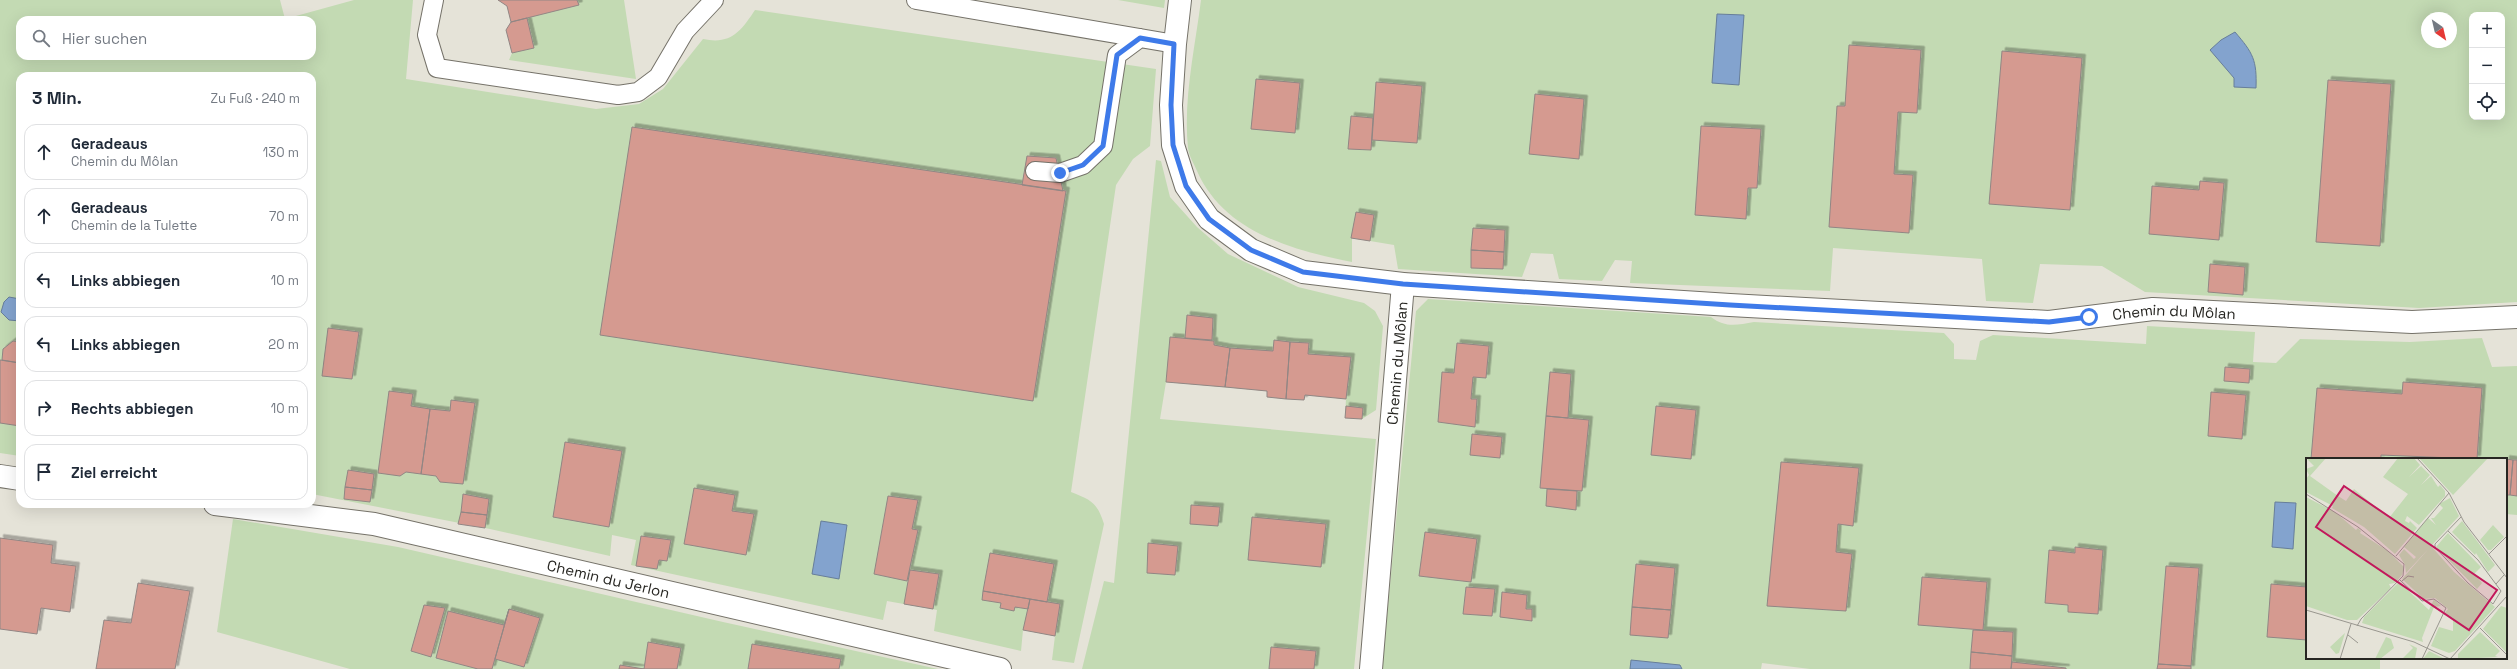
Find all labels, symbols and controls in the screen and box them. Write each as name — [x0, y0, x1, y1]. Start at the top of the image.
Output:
north arrow — [2421, 12, 2457, 48]
map controls — [2469, 12, 2505, 120]
button: + — [2469, 12, 2505, 48]
search box — [16, 16, 316, 60]
icon: search — [30, 27, 52, 49]
text: Hier suchen — [62, 29, 147, 48]
button: − — [2469, 48, 2505, 84]
button: locate — [2469, 84, 2505, 120]
text: 3 Min. — [32, 87, 82, 109]
text: Zu Fuß · 240 m — [211, 90, 300, 107]
text: Geradeaus — [71, 134, 148, 153]
icon: ahead — [33, 141, 55, 163]
text: 130 m — [263, 144, 299, 161]
text: Chemin du Môlan — [71, 153, 178, 170]
route end — [1051, 164, 1069, 182]
text: Geradeaus — [71, 198, 148, 217]
icon: ahead — [33, 205, 55, 227]
text: 70 m — [269, 208, 299, 225]
text: Chemin de la Tulette — [71, 217, 197, 234]
icon: left — [33, 269, 55, 291]
text: Links abbiegen — [71, 271, 180, 290]
text: 10 m — [271, 272, 299, 289]
street label: Chemin du Môlan — [2111, 299, 2236, 324]
street label: Chemin du Môlan — [1382, 301, 1411, 426]
route start — [2080, 308, 2098, 326]
icon: left — [33, 333, 55, 355]
text: Links abbiegen — [71, 335, 180, 354]
text: 20 m — [268, 336, 299, 353]
icon: right — [33, 397, 55, 419]
text: Rechts abbiegen — [71, 399, 193, 418]
text: 10 m — [271, 400, 299, 417]
inset map — [2306, 458, 2507, 659]
icon: arrive — [33, 461, 55, 483]
text: Ziel erreicht — [71, 463, 158, 482]
street label: Chemin du Jerlon — [545, 555, 672, 602]

